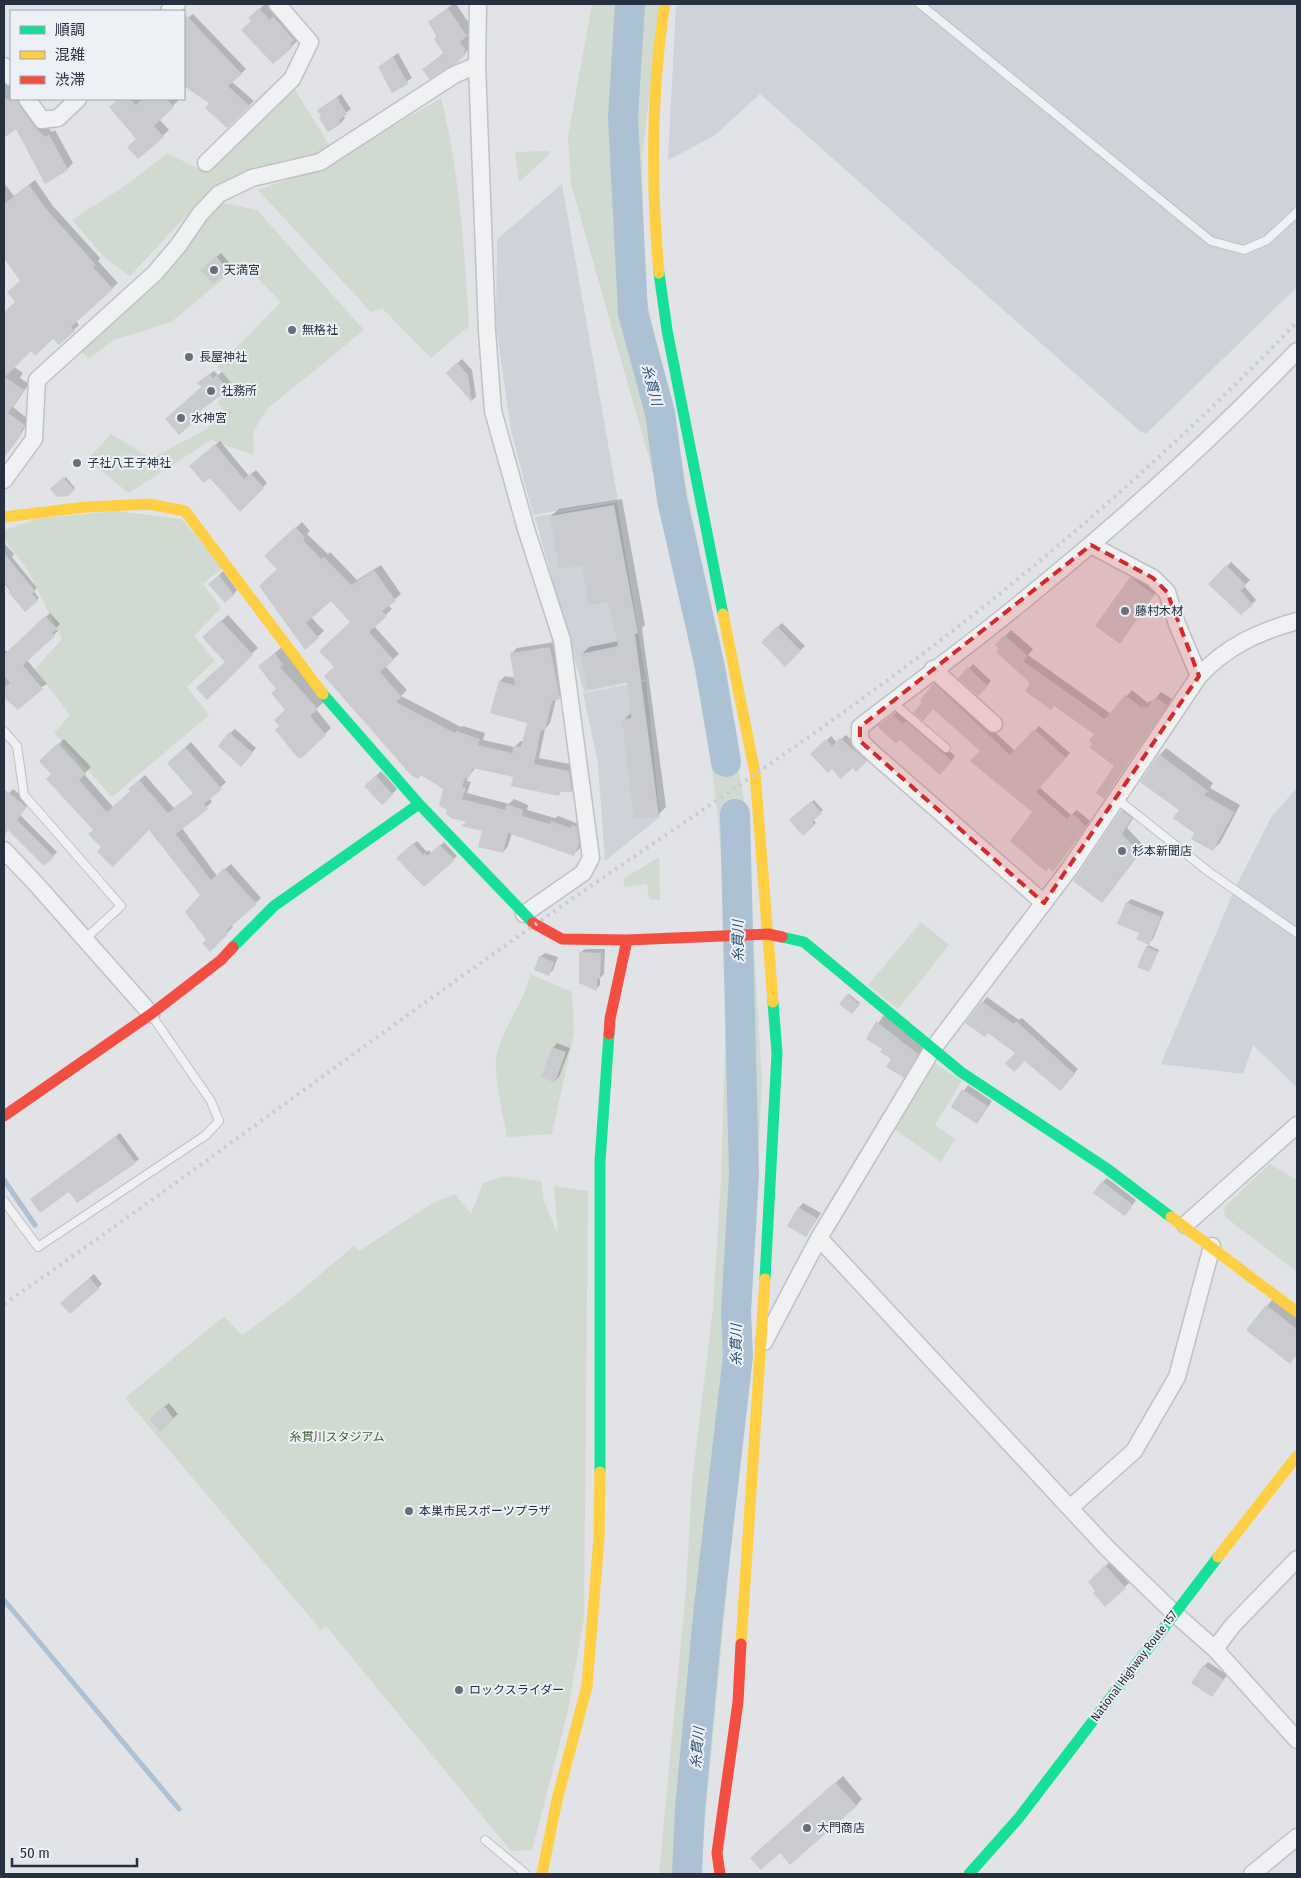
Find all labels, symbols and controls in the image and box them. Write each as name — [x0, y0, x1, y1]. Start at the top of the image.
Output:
legend — [10, 10, 185, 100]
text: 順調 — [55, 21, 85, 39]
text: 混雑 — [55, 46, 85, 64]
text: 渋滞 — [55, 71, 85, 89]
place label: 天満宮 — [224, 263, 260, 277]
marker: 天満宮 — [208, 264, 220, 276]
place label: 無格社 — [302, 323, 338, 337]
marker: 無格社 — [286, 324, 298, 336]
place label: 長屋神社 — [199, 350, 247, 364]
marker: 長屋神社 — [183, 351, 195, 363]
water label: 糸貫川 — [638, 363, 666, 410]
place label: 社務所 — [221, 384, 257, 398]
marker: 社務所 — [205, 385, 217, 397]
place label: 水神宮 — [191, 411, 227, 425]
marker: 水神宮 — [175, 412, 187, 424]
place label: 子社八王子神社 — [87, 456, 171, 470]
marker: 子社八王子神社 — [71, 457, 83, 469]
place label: 藤村木材 — [1135, 604, 1183, 618]
marker: 藤村木材 — [1119, 605, 1131, 617]
place label: 杉本新聞店 — [1132, 844, 1192, 858]
marker: 杉本新聞店 — [1116, 845, 1128, 857]
water label: 糸貫川 — [730, 918, 747, 962]
water label: 糸貫川 — [728, 1322, 745, 1366]
park label: 糸貫川スタジアム — [289, 1430, 385, 1444]
place label: 本巣市民スポーツプラザ — [419, 1504, 551, 1518]
marker: 本巣市民スポーツプラザ — [403, 1505, 415, 1517]
street label: National Highway Route 157 — [1088, 1608, 1180, 1724]
place label: ロックスライダー — [469, 1683, 564, 1697]
marker: ロックスライダー — [453, 1684, 465, 1696]
water label: 糸貫川 — [687, 1724, 708, 1770]
place label: 大門商店 — [817, 1821, 865, 1835]
marker: 大門商店 — [801, 1822, 813, 1834]
scale bar — [12, 1836, 138, 1868]
text: 50 m — [20, 1844, 50, 1862]

